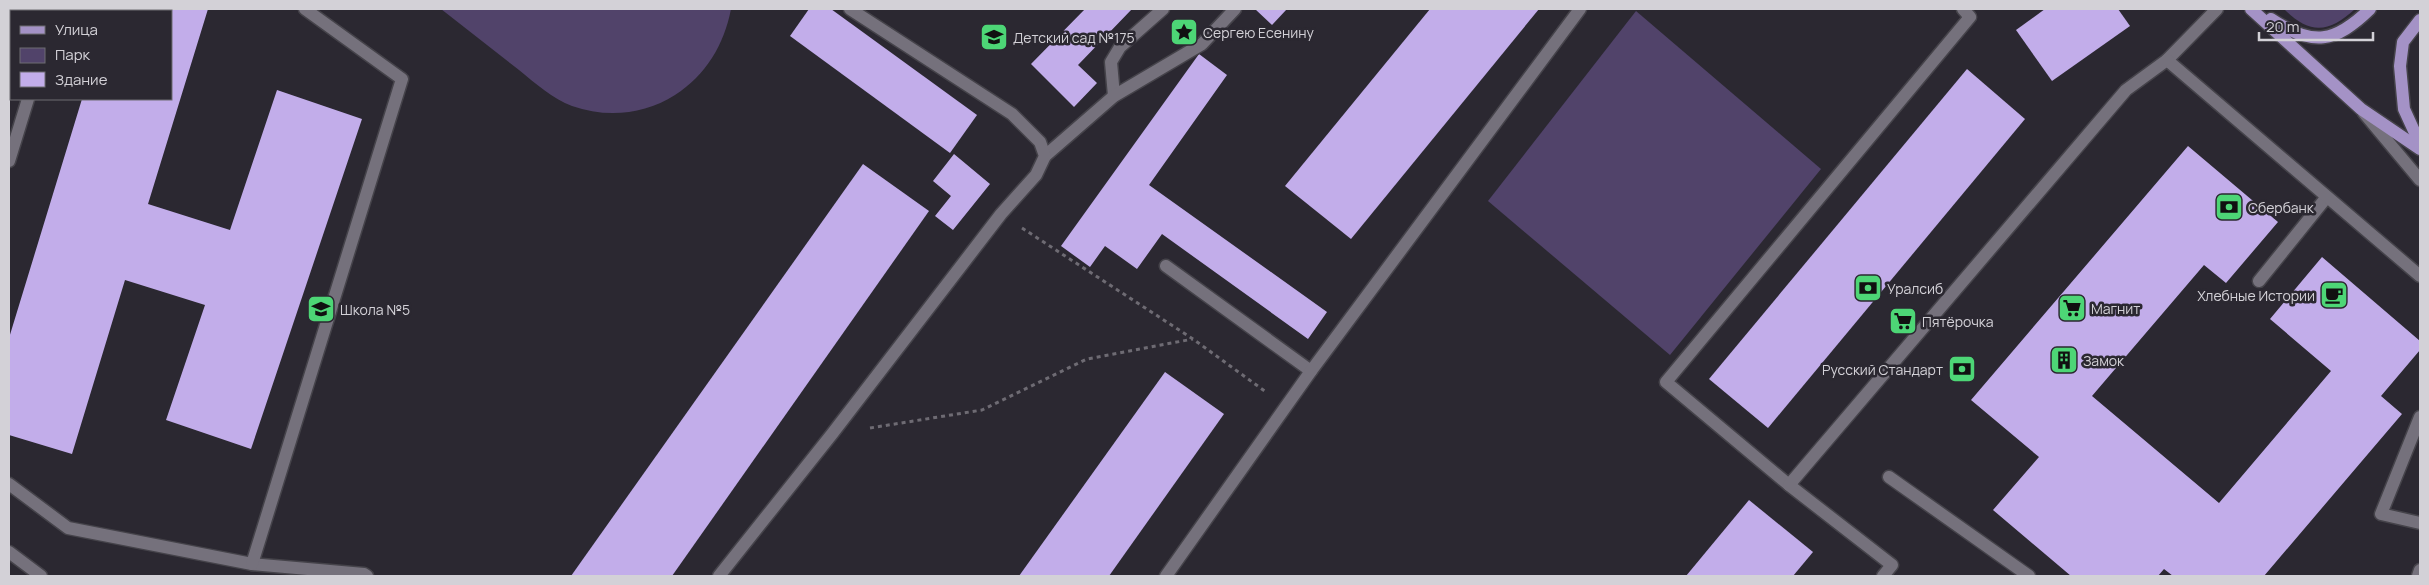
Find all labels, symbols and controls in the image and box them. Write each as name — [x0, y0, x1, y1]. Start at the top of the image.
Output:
legend — [10, 10, 172, 100]
scale bar — [2259, 10, 2373, 42]
text: 20 m — [2266, 16, 2299, 37]
place icon: Сергею Есенину — [1169, 17, 1199, 47]
text: Улица — [55, 19, 98, 40]
school or university icon: Детский сад №175 — [979, 22, 1009, 52]
place label: Сергею Есенину — [1203, 23, 1314, 42]
place label: Детский сад №175 — [1013, 28, 1135, 47]
text: Парк — [55, 44, 91, 65]
text: Здание — [55, 69, 108, 90]
bank icon: Сбербанк — [2214, 192, 2244, 222]
place label: Сбербанк — [2248, 198, 2315, 217]
bank icon: Уралсиб — [1853, 273, 1883, 303]
place label: Уралсиб — [1887, 279, 1943, 298]
cafe icon: Хлебные Истории — [2319, 280, 2349, 310]
place label: Хлебные Истории — [2197, 286, 2315, 305]
supermarket icon: Магнит — [2057, 293, 2087, 323]
school or university icon: Школа №5 — [306, 294, 336, 324]
place label: Магнит — [2091, 299, 2140, 318]
place label: Школа №5 — [340, 300, 410, 319]
supermarket icon: Пятёрочка — [1888, 306, 1918, 336]
place label: Пятёрочка — [1922, 312, 1994, 331]
building icon: Замок — [2049, 345, 2079, 375]
place label: Замок — [2083, 351, 2125, 370]
bank icon: Русский Стандарт — [1947, 354, 1977, 384]
place label: Русский Стандарт — [1822, 360, 1943, 379]

